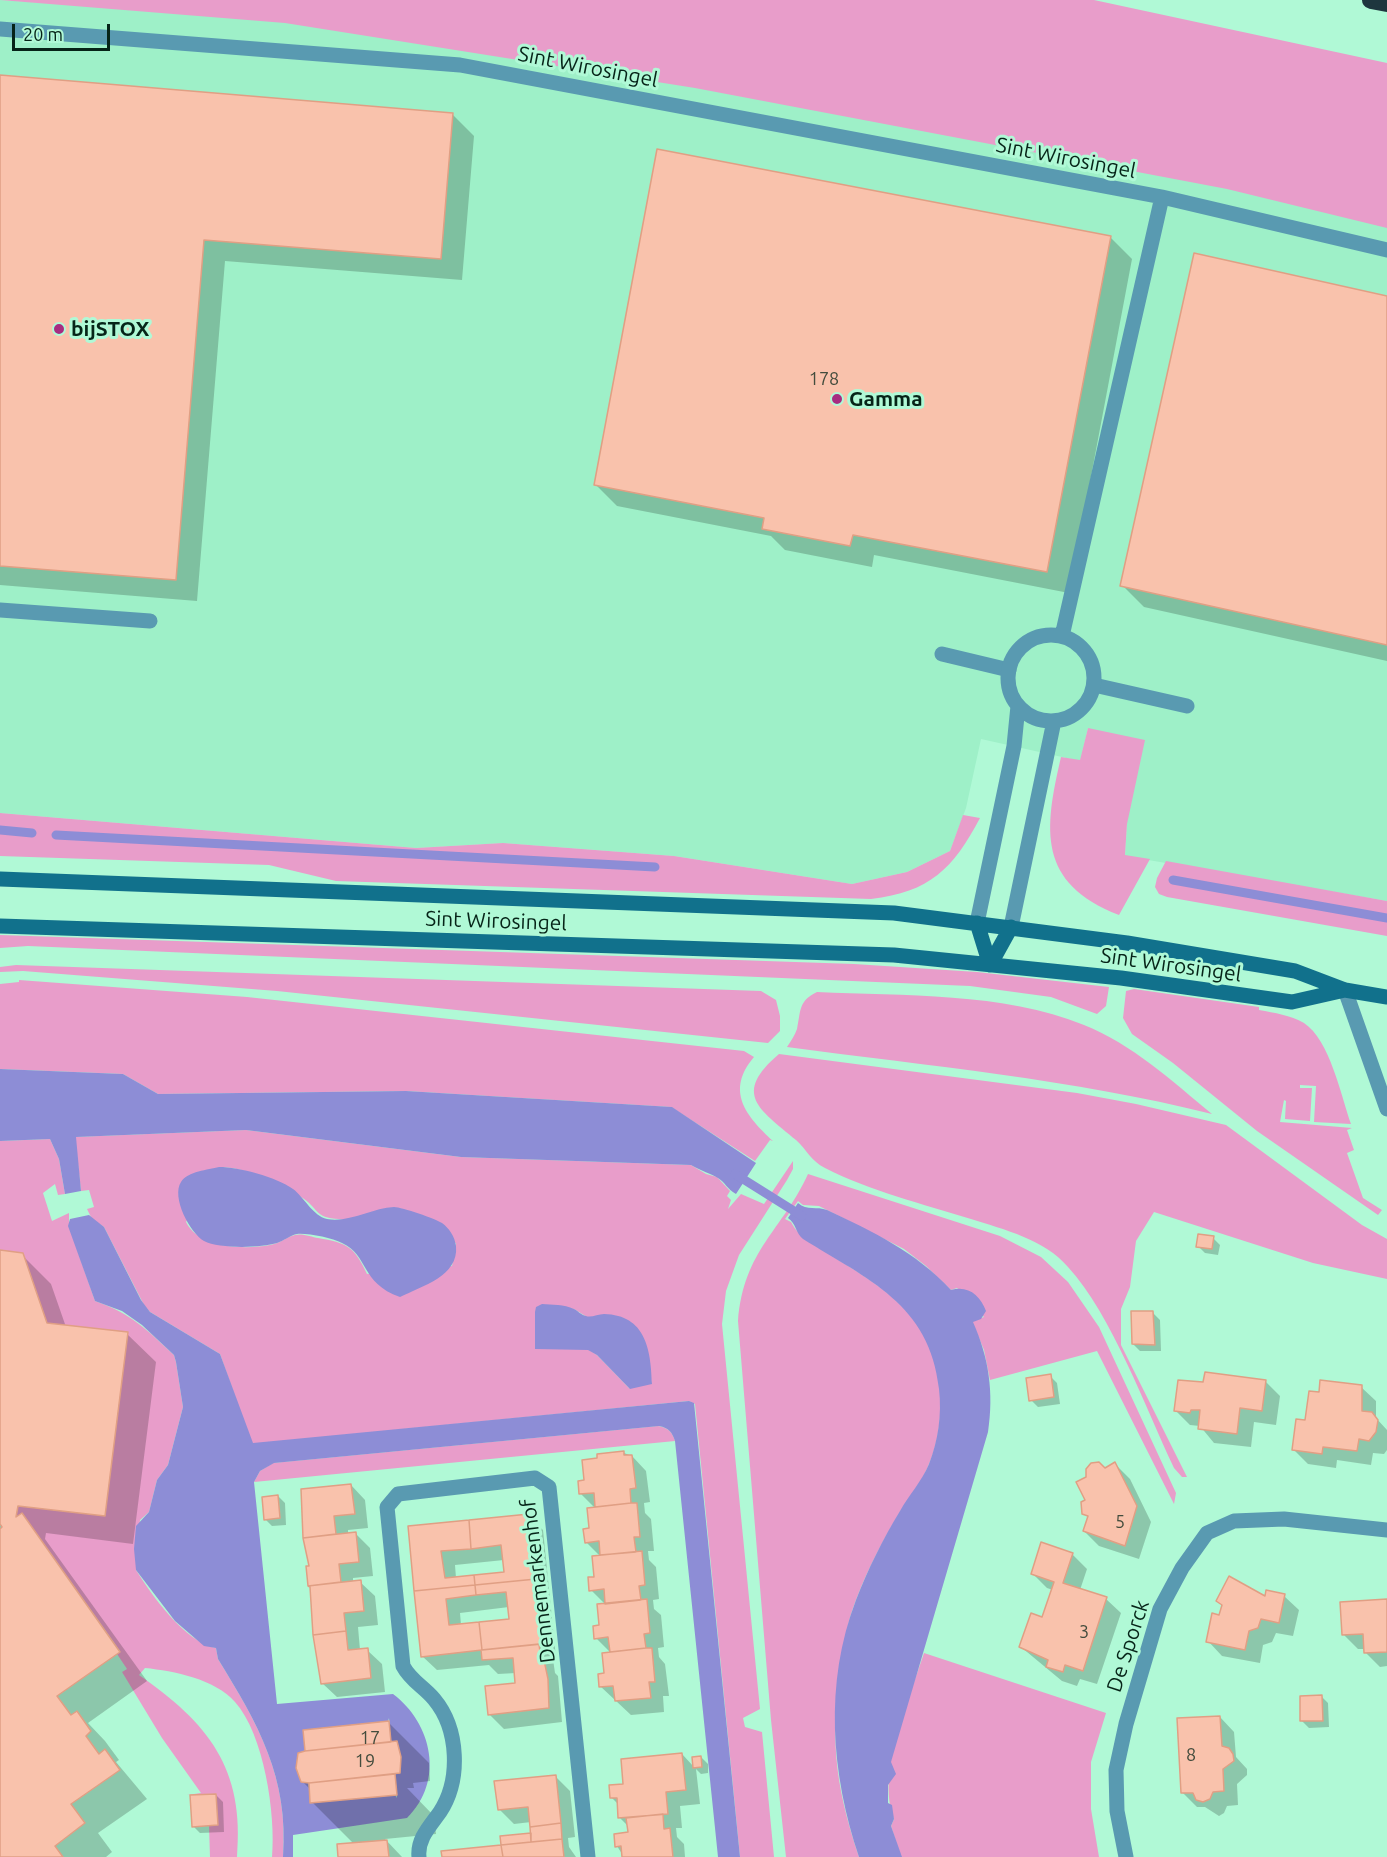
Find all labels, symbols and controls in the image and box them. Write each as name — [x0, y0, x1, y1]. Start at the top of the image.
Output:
scale bar — [15, 12, 112, 50]
text: 20 m — [23, 24, 63, 44]
street label: Sint Wirosingel — [516, 41, 660, 93]
street label: Sint Wirosingel — [994, 132, 1138, 184]
place label: bijSTOX — [71, 316, 149, 342]
marker: bijSTOX — [52, 322, 66, 336]
house number: 178 — [809, 368, 839, 390]
place label: Gamma — [849, 386, 923, 412]
marker: Gamma — [830, 392, 844, 406]
street label: Sint Wirosingel — [425, 906, 567, 936]
street label: Sint Wirosingel — [1099, 943, 1243, 987]
street label: Dennemarkenhof — [515, 1498, 561, 1664]
house number: 5 — [1115, 1511, 1125, 1533]
street label: De Sporck — [1101, 1597, 1155, 1695]
house number: 3 — [1079, 1621, 1089, 1643]
house number: 17 — [360, 1727, 380, 1749]
house number: 8 — [1186, 1744, 1196, 1766]
house number: 19 — [355, 1750, 375, 1772]

